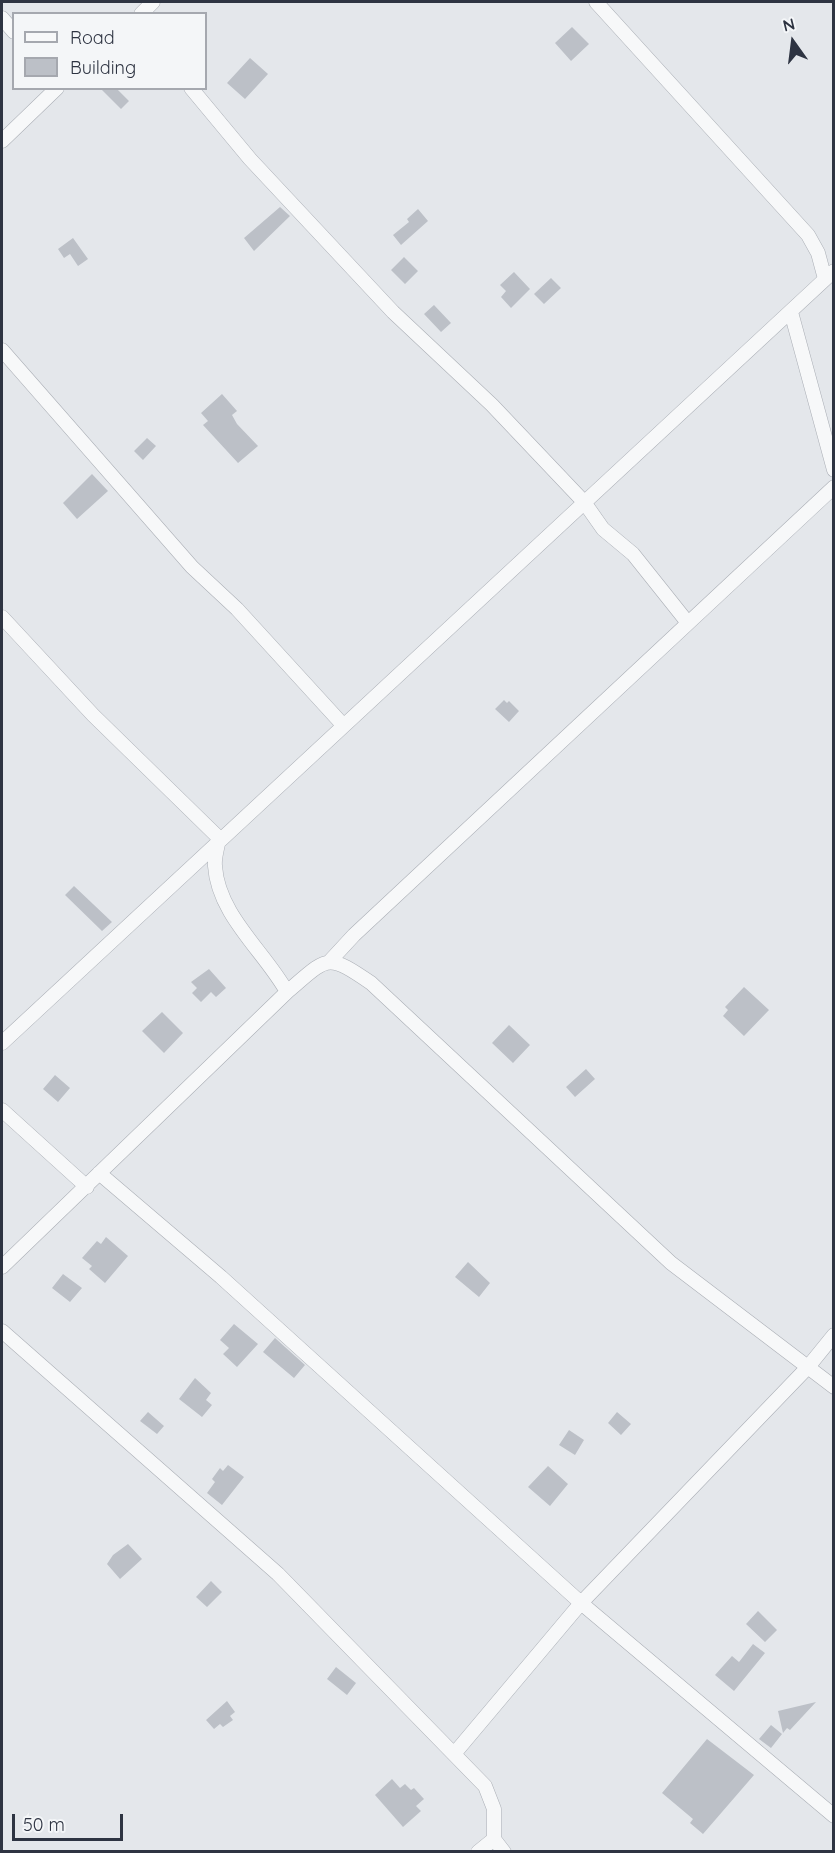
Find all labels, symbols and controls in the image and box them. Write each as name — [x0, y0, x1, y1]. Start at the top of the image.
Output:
legend — [12, 12, 207, 90]
north arrow — [763, 12, 823, 72]
text: N — [781, 13, 797, 36]
text: Road — [70, 26, 115, 49]
text: Building — [70, 56, 136, 79]
scale bar — [15, 1802, 126, 1840]
text: 50 m — [23, 1813, 65, 1836]

